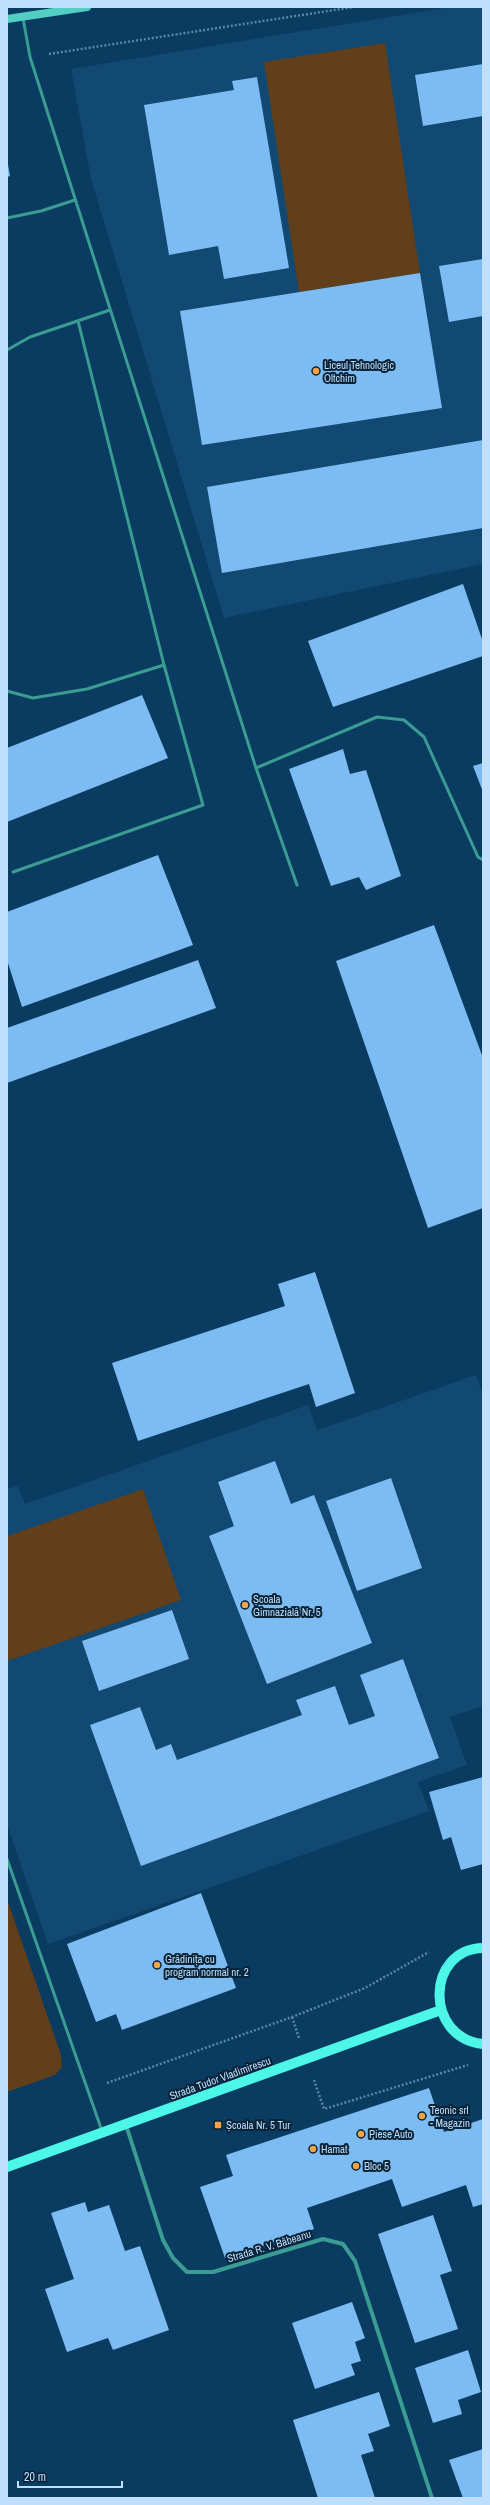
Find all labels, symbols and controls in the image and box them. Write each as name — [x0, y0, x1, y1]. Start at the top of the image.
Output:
place label: Liceul Tehnologic Oltchim — [324, 358, 395, 385]
marker: Liceul Tehnologic Oltchim — [311, 366, 321, 376]
place label: Școala Gimnazială Nr. 5 — [253, 1592, 321, 1619]
marker: Școala Gimnazială Nr. 5 — [240, 1600, 250, 1610]
place label: Grădinița cu program normal nr. 2 — [165, 1952, 249, 1979]
marker: Grădinița cu program normal nr. 2 — [152, 1960, 162, 1970]
street label: Strada Tudor Vladimirescu — [167, 2053, 273, 2103]
place label: Teonic srl - Magazin — [430, 2103, 470, 2130]
marker: Teonic srl - Magazin — [417, 2111, 427, 2121]
place label: Școala Nr. 5 Tur — [226, 2118, 290, 2132]
marker: Școala Nr. 5 Tur — [213, 2120, 223, 2130]
place label: Piese Auto — [369, 2127, 413, 2141]
marker: Piese Auto — [356, 2129, 366, 2139]
place label: Hamat — [321, 2142, 348, 2156]
marker: Hamat — [308, 2144, 318, 2154]
place label: Bloc 5 — [364, 2159, 389, 2173]
marker: Bloc 5 — [351, 2161, 361, 2171]
street label: Strada R. V. Băbeanu — [225, 2227, 313, 2265]
scale bar — [18, 2463, 122, 2489]
text: 20 m — [24, 2469, 46, 2485]

